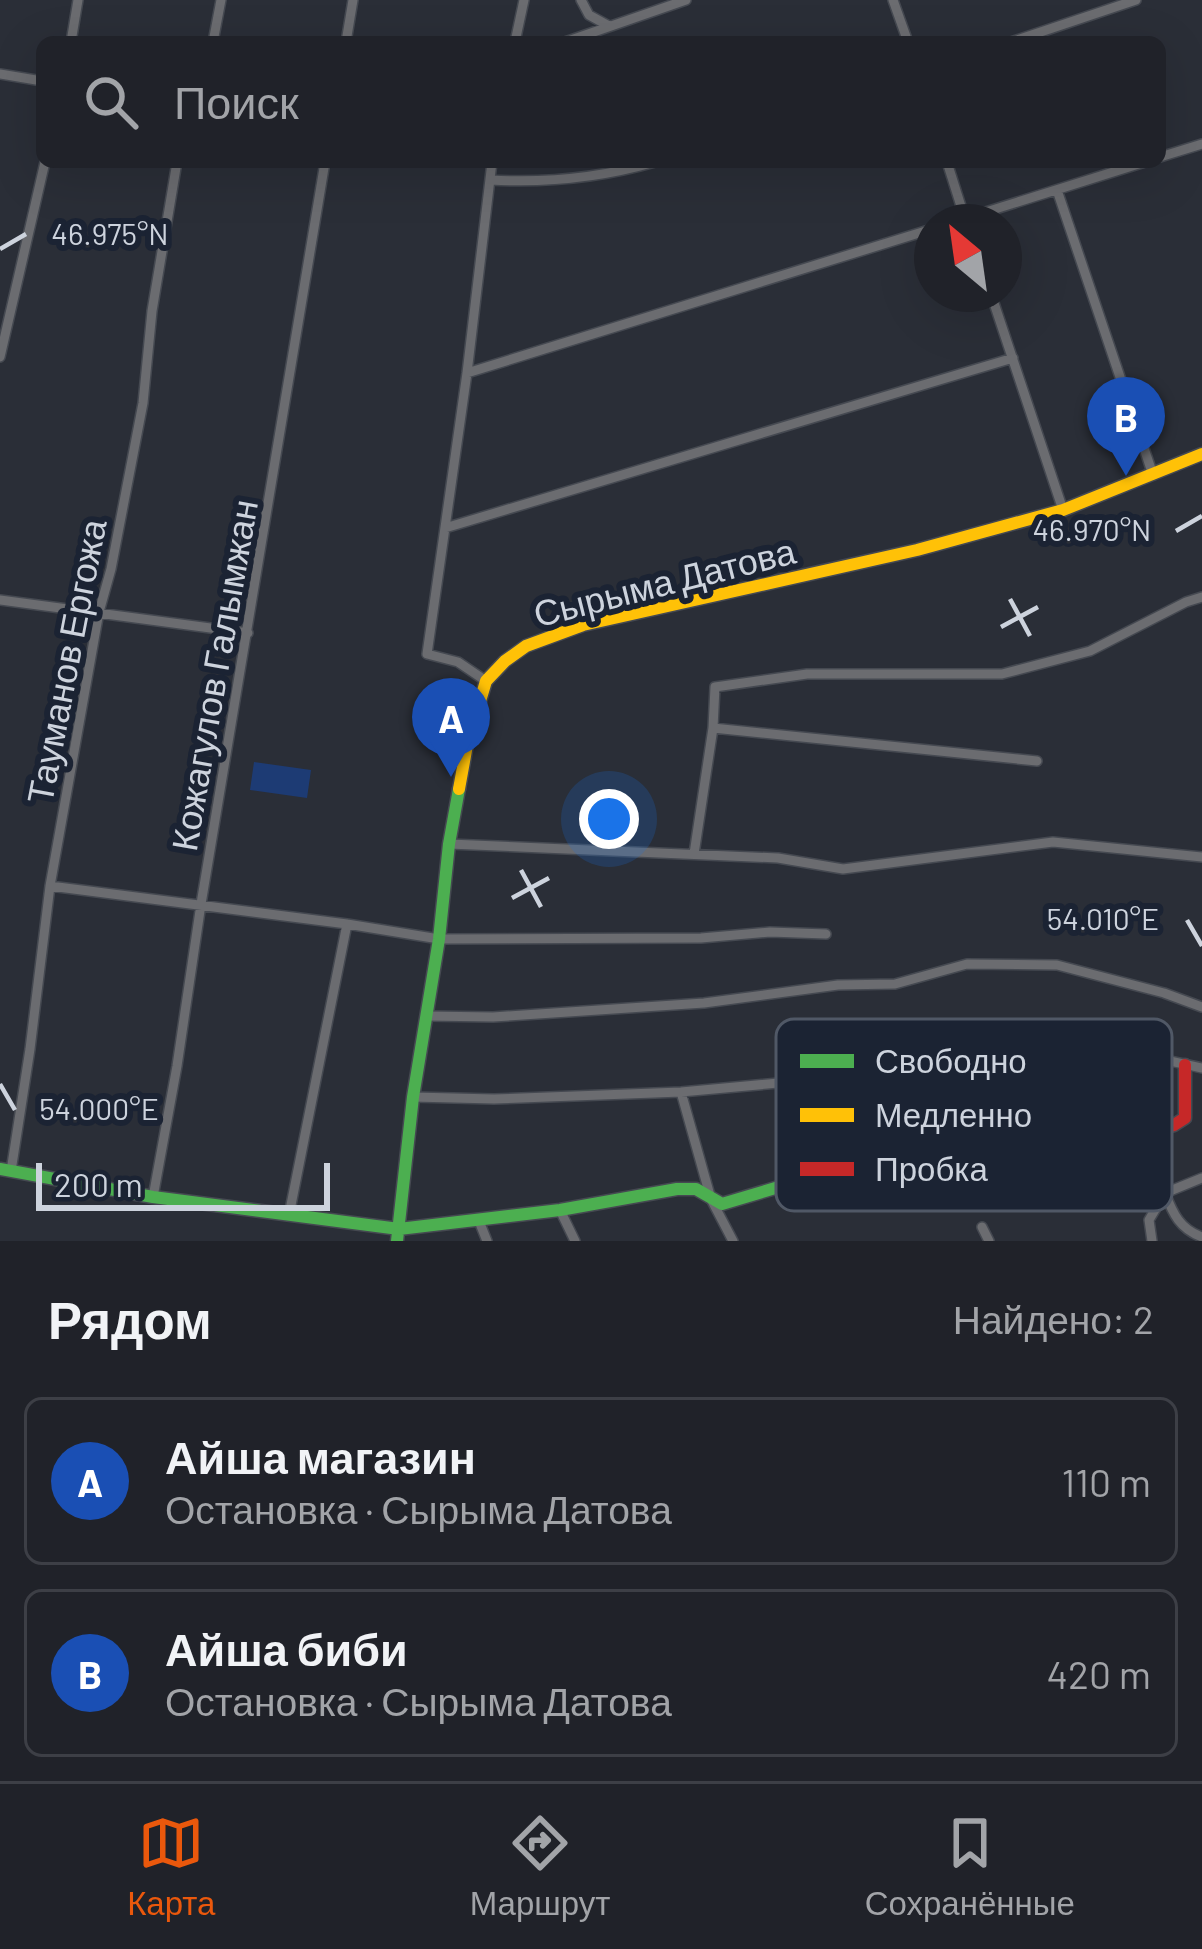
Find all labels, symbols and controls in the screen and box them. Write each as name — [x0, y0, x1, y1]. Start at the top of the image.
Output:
search box — [36, 36, 1166, 168]
icon: search — [78, 69, 144, 135]
text: Поиск — [174, 74, 299, 128]
north arrow — [914, 204, 1022, 312]
text: 46.975°N — [51, 215, 169, 251]
pin: B — [1087, 377, 1165, 476]
street label: Кожагулов Галымжан — [161, 496, 266, 854]
text: 46.970°N — [1033, 511, 1151, 547]
street label: Тауманов Ергожа — [16, 514, 115, 807]
street label: Сырыма Датова — [529, 527, 801, 635]
pin: A — [412, 678, 490, 777]
your location — [579, 789, 639, 849]
text: 54.010°E — [1047, 900, 1159, 936]
legend — [776, 1019, 1172, 1211]
text: Свободно — [875, 1040, 1027, 1080]
text: 54.000°E — [39, 1090, 159, 1126]
text: Медленно — [875, 1094, 1032, 1134]
text: Пробка — [875, 1148, 988, 1188]
scale bar — [36, 1157, 330, 1210]
text: 200 m — [54, 1164, 143, 1204]
text: Рядом — [48, 1288, 212, 1349]
text: Найдено: 2 — [953, 1295, 1154, 1342]
text: Айша магазин — [165, 1429, 476, 1483]
text: A — [77, 1458, 103, 1505]
text: 110 m — [1061, 1458, 1151, 1505]
text: Остановка · Сырыма Датова — [165, 1485, 672, 1532]
text: Айша биби — [165, 1621, 408, 1675]
text: B — [78, 1650, 102, 1697]
text: 420 m — [1047, 1650, 1151, 1697]
text: Остановка · Сырыма Датова — [165, 1677, 672, 1724]
tab: Карта — [127, 1810, 215, 1923]
tab: Маршрут — [470, 1810, 610, 1923]
tab: Сохранённые — [865, 1810, 1075, 1923]

